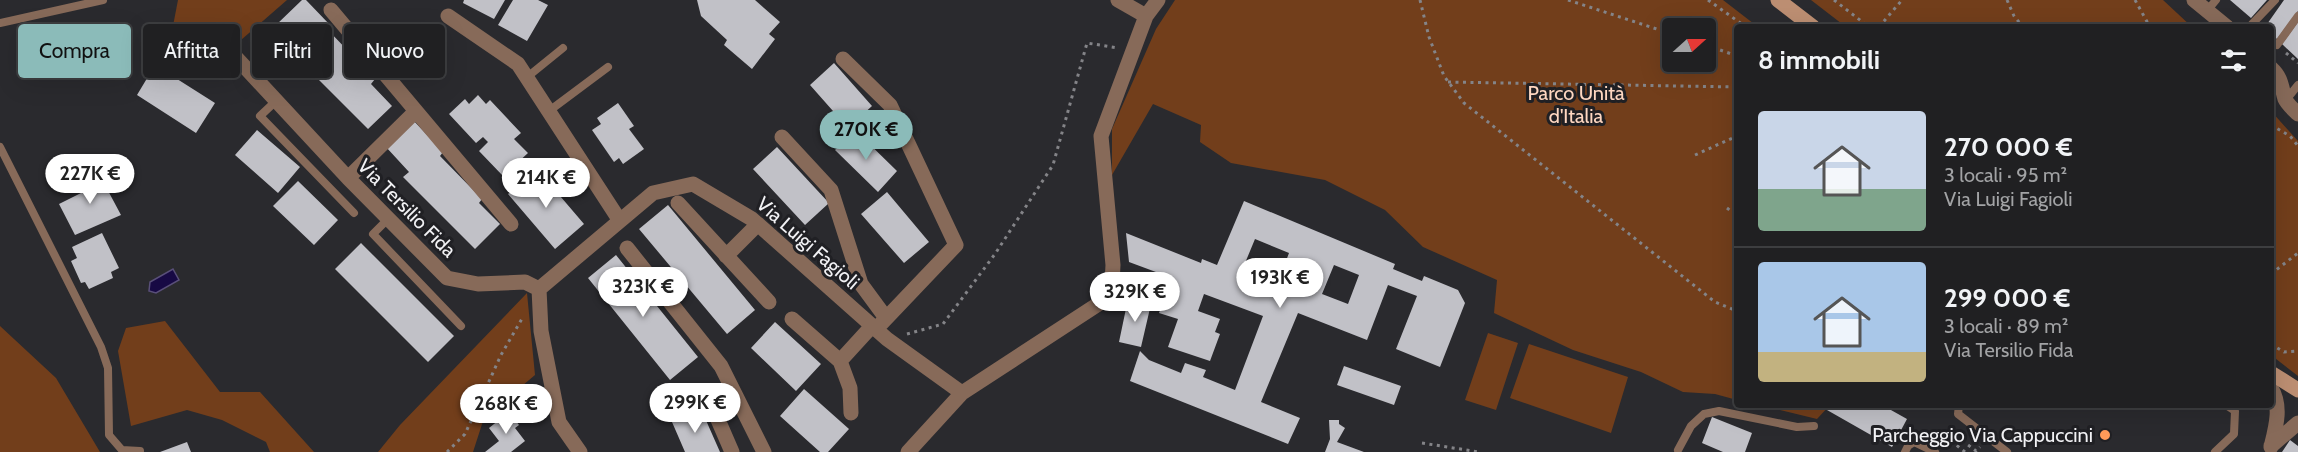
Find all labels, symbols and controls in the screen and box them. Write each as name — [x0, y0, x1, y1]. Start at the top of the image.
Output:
north arrow — [1662, 18, 1716, 72]
map controls — [1662, 18, 1716, 72]
chip: Compra — [18, 24, 131, 78]
chip: Affitta — [143, 24, 240, 78]
chip: Filtri — [252, 24, 332, 78]
chip: Nuovo — [344, 24, 445, 78]
text: 8 immobili — [1758, 44, 1880, 76]
icon: filters — [2217, 44, 2250, 77]
park label: Parco Unità d'Italia — [1527, 81, 1625, 128]
pin: 270K € — [817, 110, 915, 161]
text: 270K € — [834, 117, 898, 141]
text: 270 000 € — [1944, 131, 2073, 163]
icon: home — [1806, 135, 1878, 207]
pin: 227K € — [41, 154, 139, 205]
street label: Via Tersilio Fida — [353, 154, 461, 262]
pin: 214K € — [497, 158, 595, 209]
text: 227K € — [59, 161, 121, 185]
text: 3 locali · 95 m² — [1944, 163, 2067, 187]
text: 214K € — [516, 165, 576, 189]
text: Via Luigi Fagioli — [1944, 187, 2073, 211]
street label: Via Luigi Fagioli — [752, 192, 864, 294]
pin: 193K € — [1231, 258, 1329, 309]
text: 193K € — [1250, 265, 1310, 289]
pin: 323K € — [594, 267, 692, 318]
pin: 329K € — [1086, 272, 1184, 323]
text: 323K € — [612, 274, 674, 298]
text: 329K € — [1104, 279, 1166, 303]
text: 299 000 € — [1944, 282, 2070, 314]
icon: home — [1806, 286, 1878, 358]
text: 3 locali · 89 m² — [1944, 314, 2069, 338]
text: Via Tersilio Fida — [1944, 338, 2073, 362]
pin: 299K € — [646, 383, 744, 434]
pin: 268K € — [457, 384, 555, 435]
text: 299K € — [664, 390, 726, 414]
text: 268K € — [474, 391, 538, 415]
place label: Parcheggio Via Cappuccini — [1872, 423, 2093, 447]
marker: Parcheggio Via Cappuccini — [2098, 428, 2112, 442]

